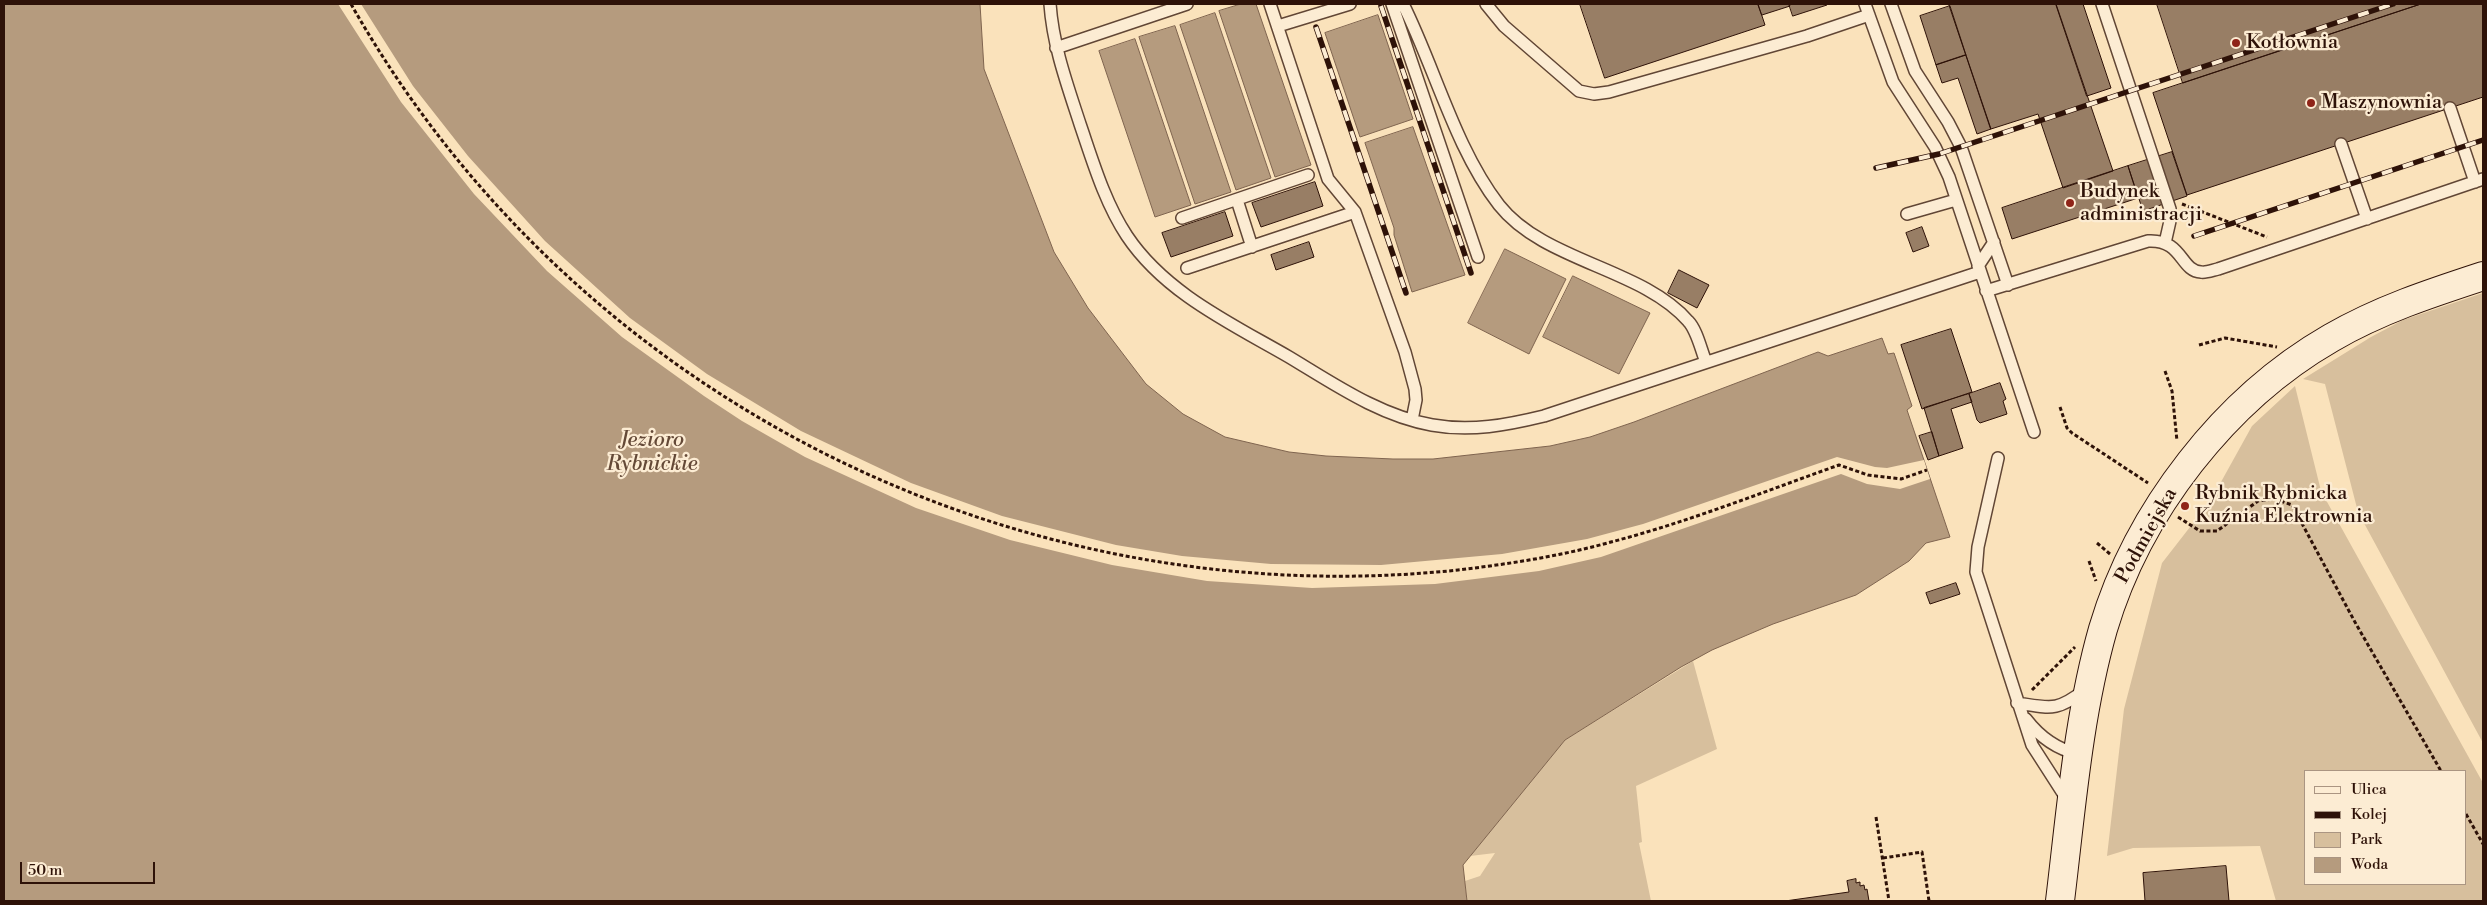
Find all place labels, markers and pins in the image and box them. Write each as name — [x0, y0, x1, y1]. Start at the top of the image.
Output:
place label: Kotłownia — [2246, 31, 2338, 55]
marker: Kotłownia — [2230, 37, 2242, 49]
place label: Maszynownia — [2321, 91, 2442, 115]
marker: Maszynownia — [2305, 97, 2317, 109]
place label: Budynek administracji — [2080, 180, 2202, 227]
marker: Budynek administracji — [2064, 197, 2076, 209]
place label: Rybnik Rybnicka Kuźnia Elektrownia — [2195, 482, 2373, 529]
marker: Rybnik Rybnicka Kuźnia Elektrownia — [2179, 500, 2191, 512]

